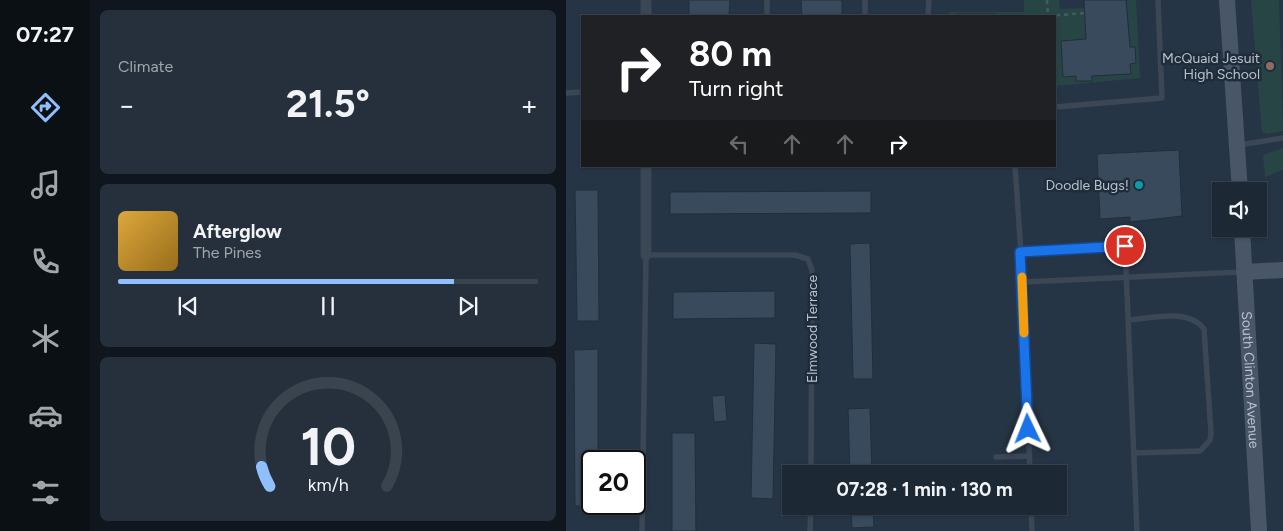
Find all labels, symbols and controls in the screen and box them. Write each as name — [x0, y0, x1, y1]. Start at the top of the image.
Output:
text: 07:27 — [16, 21, 74, 48]
text: 80 m — [689, 33, 772, 75]
icon: right — [606, 35, 671, 100]
place label: McQuaid Jesuit High School — [1162, 50, 1260, 83]
text: Climate — [118, 57, 173, 76]
marker: McQuaid Jesuit High School — [1264, 60, 1276, 72]
text: Turn right — [689, 75, 784, 102]
text: 21.5° — [286, 81, 370, 127]
text: − — [118, 88, 135, 122]
text: + — [521, 88, 538, 122]
icon: directions — [28, 90, 63, 125]
icon: left — [725, 130, 753, 158]
icon: ahead — [778, 130, 806, 158]
icon: ahead — [831, 130, 859, 158]
icon: right — [884, 130, 912, 158]
icon: music — [28, 167, 63, 202]
place label: Doodle Bugs! — [1045, 177, 1129, 194]
marker: Doodle Bugs! — [1133, 179, 1145, 191]
map controls — [1212, 182, 1267, 237]
button: sound — [1212, 182, 1267, 237]
text: Afterglow — [193, 220, 282, 243]
pin — [1104, 225, 1146, 267]
icon: arrive — [1111, 232, 1139, 260]
text: The Pines — [193, 243, 262, 262]
icon: phone — [28, 244, 63, 279]
street label: Elmwood Terrace — [804, 275, 821, 383]
icon: previous — [174, 292, 202, 320]
icon: pause — [314, 292, 342, 320]
icon: next — [454, 292, 482, 320]
street label: South Clinton Avenue — [1238, 311, 1263, 449]
icon: climate — [28, 321, 63, 356]
icon: car — [28, 398, 63, 433]
position arrow — [1001, 402, 1053, 454]
text: 10 — [300, 416, 356, 478]
speed limit sign: 20 — [581, 450, 646, 515]
text: km/h — [308, 474, 348, 495]
icon: filters — [28, 475, 63, 510]
text: 07:28 · 1 min · 130 m — [836, 478, 1013, 501]

